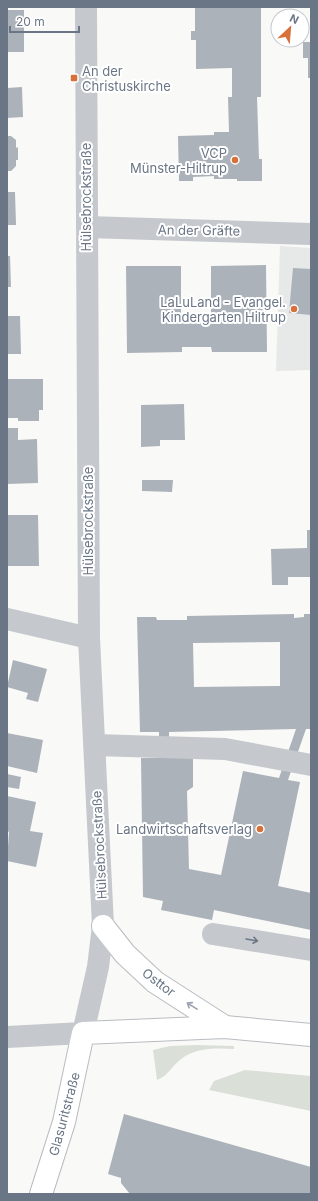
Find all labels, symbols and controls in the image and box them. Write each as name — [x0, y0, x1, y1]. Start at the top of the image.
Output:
scale bar — [10, 8, 79, 34]
north arrow — [270, 8, 310, 48]
text: N — [288, 11, 301, 27]
text: 20 m — [16, 14, 45, 29]
place label: An der Christuskirche — [82, 63, 171, 94]
marker: An der Christuskirche — [69, 73, 79, 83]
street label: Hülsebrockstraße — [78, 143, 94, 251]
place label: VCP Münster-Hiltrup — [130, 145, 227, 176]
marker: VCP Münster-Hiltrup — [230, 155, 240, 165]
street label: An der Gräfte — [158, 221, 240, 239]
place label: LaLuLand - Evangel. Kindergarten Hiltrup — [160, 294, 286, 325]
marker: LaLuLand - Evangel. Kindergarten Hiltrup — [289, 304, 299, 314]
street label: Hülsebrockstraße — [80, 467, 96, 575]
street label: Hülsebrockstraße — [88, 790, 110, 900]
place label: Landwirtschaftsverlag — [116, 821, 252, 837]
marker: Landwirtschaftsverlag — [255, 824, 265, 834]
one-way arrow — [245, 937, 258, 945]
street label: Osttor — [139, 964, 179, 1000]
one-way arrow — [187, 1002, 198, 1010]
street label: Glasuritstraße — [45, 1070, 83, 1158]

